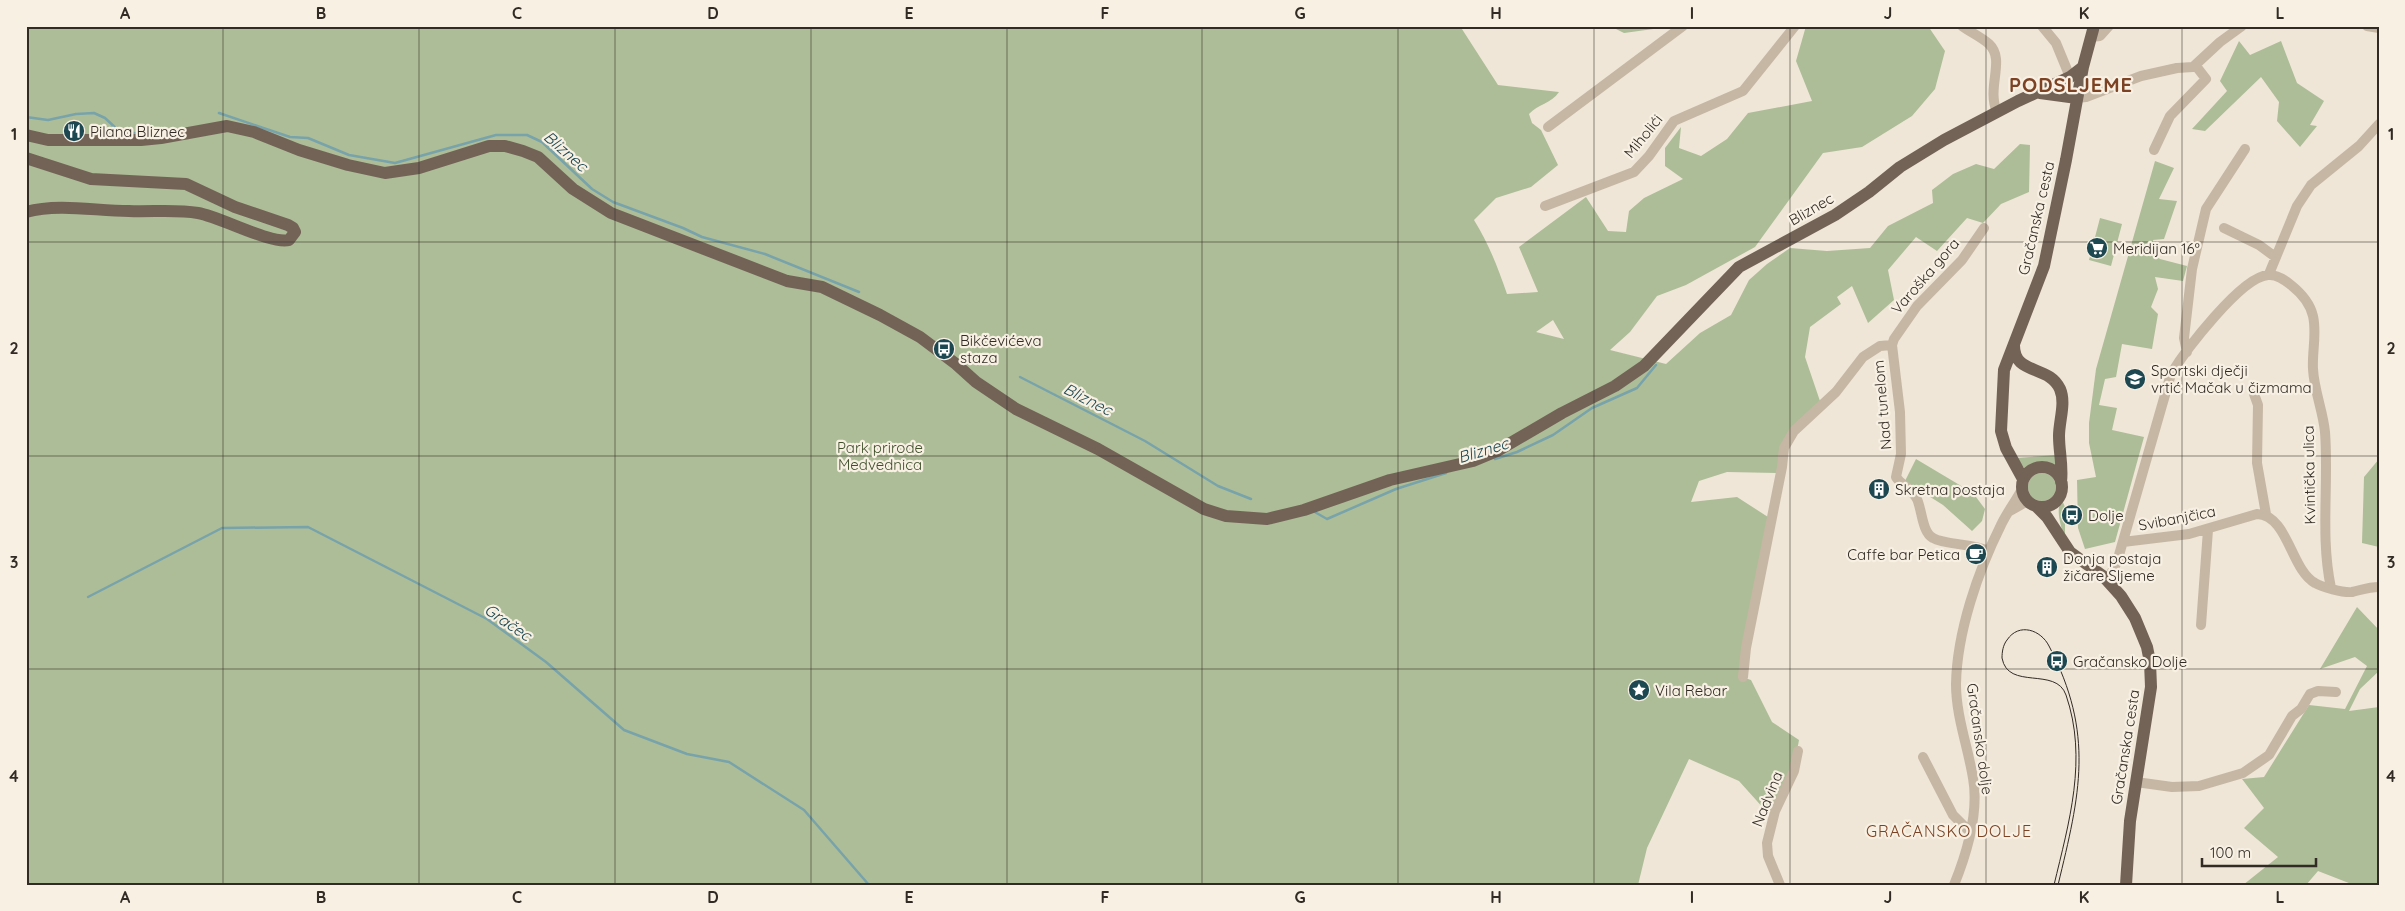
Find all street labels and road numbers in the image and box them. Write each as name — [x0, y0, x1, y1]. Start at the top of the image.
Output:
street label: Miholići — [1620, 110, 1666, 162]
street label: Gračanska cesta — [2014, 159, 2058, 277]
street label: Bliznec — [1785, 189, 1837, 229]
street label: Varoška gora — [1887, 234, 1963, 318]
street label: Nad tunelom — [1869, 359, 1895, 451]
street label: Kvintička ulica — [2299, 425, 2319, 525]
street label: Svibanjčica — [2137, 501, 2217, 535]
street label: Gračansko dolje — [1963, 682, 1997, 796]
street label: Gračanska cesta — [2107, 688, 2143, 806]
street label: Nadvina — [1747, 769, 1787, 829]

